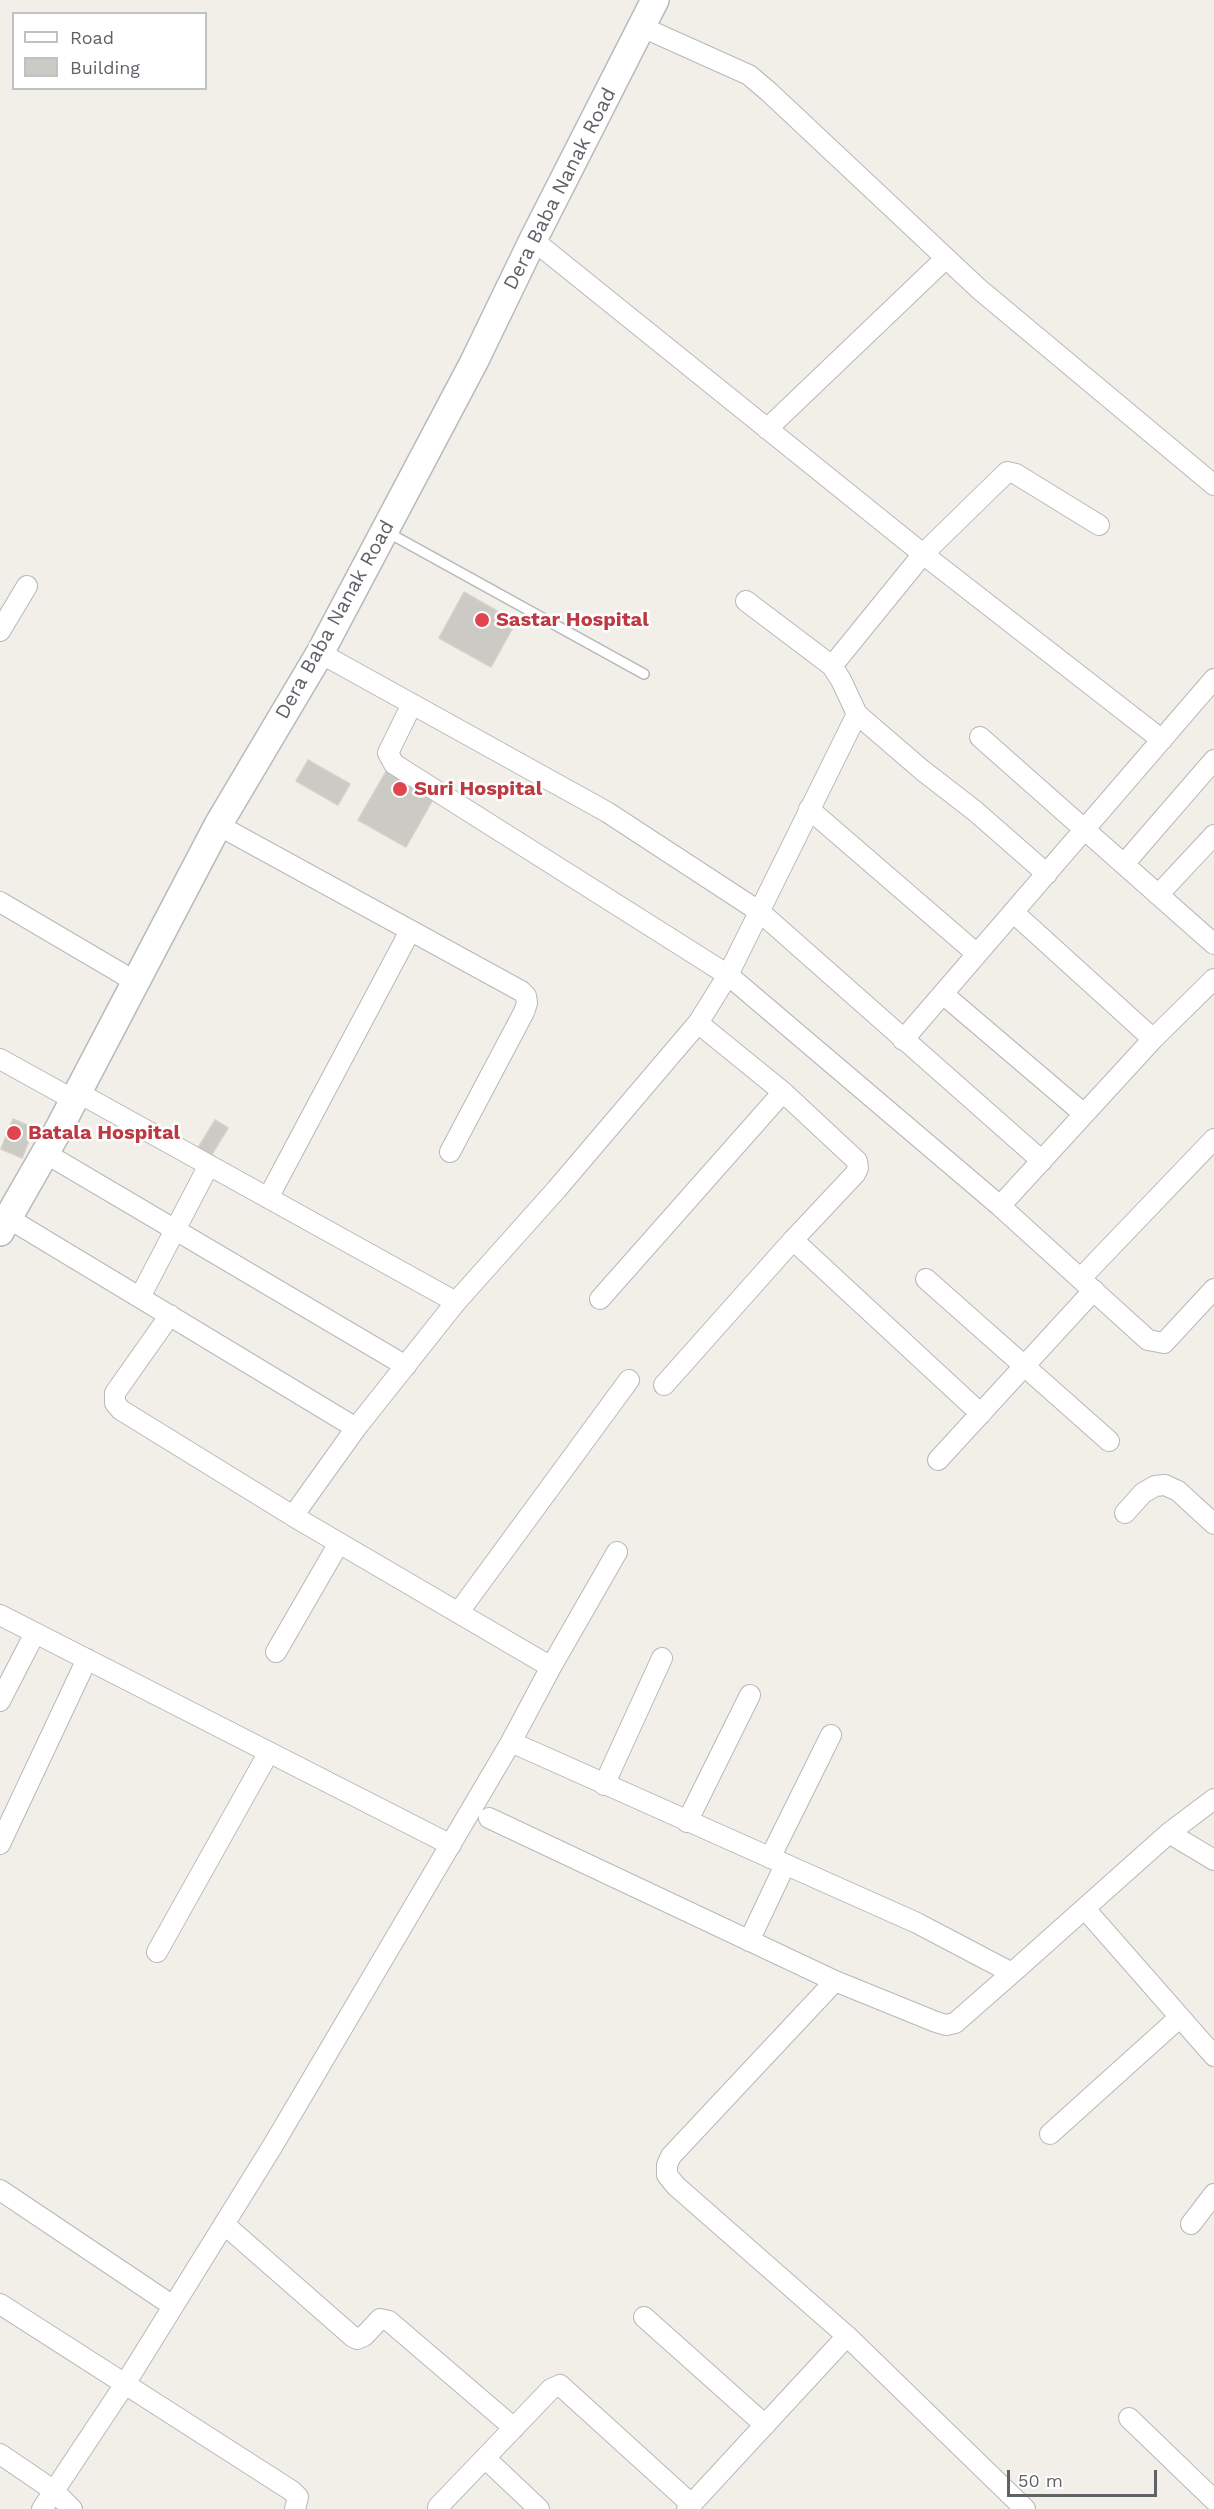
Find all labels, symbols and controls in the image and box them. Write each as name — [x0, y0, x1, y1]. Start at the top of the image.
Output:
legend — [12, 12, 207, 90]
text: Road — [70, 27, 114, 48]
text: Building — [70, 57, 140, 78]
street label: Dera Baba Nanak Road — [499, 84, 621, 294]
street label: Dera Baba Nanak Road — [270, 516, 400, 724]
place label: Sastar Hospital — [496, 608, 649, 632]
marker: Sastar Hospital — [473, 611, 491, 629]
place label: Suri Hospital — [414, 777, 542, 801]
marker: Suri Hospital — [391, 780, 409, 798]
place label: Batala Hospital — [28, 1121, 180, 1145]
marker: Batala Hospital — [5, 1124, 23, 1142]
scale bar — [1010, 2458, 1160, 2496]
text: 50 m — [1018, 2470, 1063, 2491]

